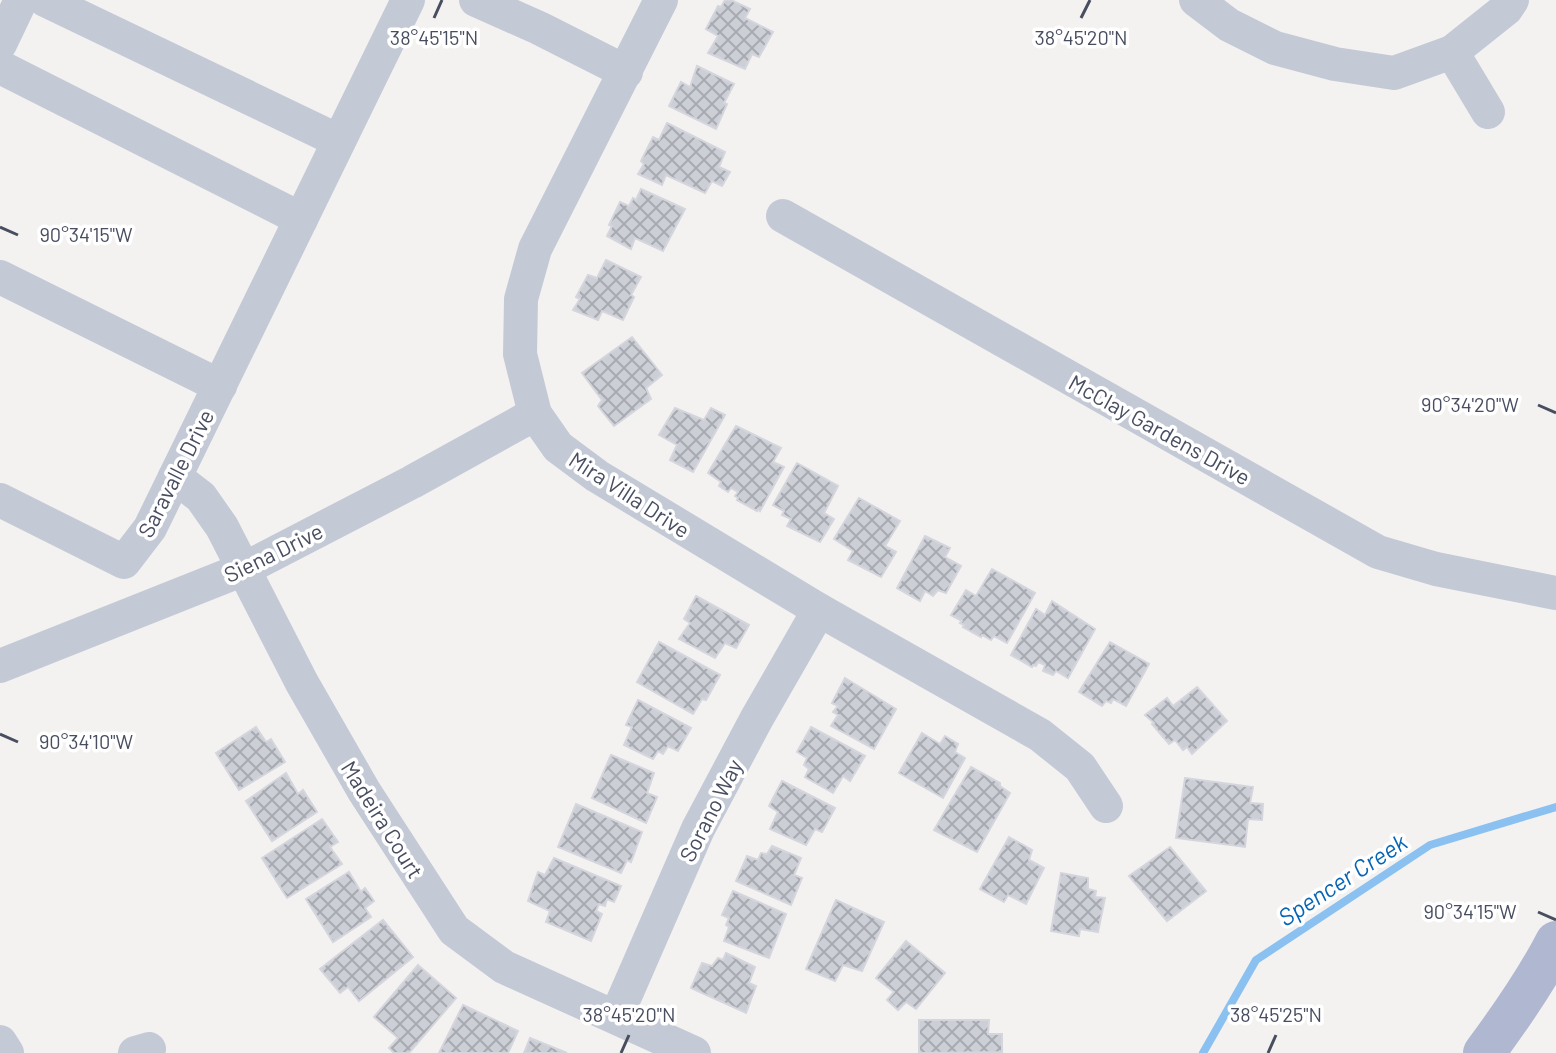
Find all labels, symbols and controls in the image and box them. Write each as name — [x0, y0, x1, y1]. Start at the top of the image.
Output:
text: 38°45'15"N — [390, 25, 478, 49]
text: 38°45'20"N — [1034, 25, 1128, 49]
text: 90°34'15"W — [39, 222, 133, 246]
street label: McClay Gardens Drive — [1065, 368, 1255, 490]
text: 90°34'20"W — [1421, 392, 1519, 416]
street label: Saravalle Drive — [132, 405, 218, 541]
street label: Mira Villa Drive — [565, 445, 695, 543]
street label: Siena Drive — [219, 517, 327, 587]
text: 90°34'10"W — [39, 729, 133, 753]
street label: Sorano Way — [673, 754, 747, 866]
street label: Madeira Court — [337, 756, 429, 882]
water label: Spencer Creek — [1272, 826, 1412, 931]
text: 90°34'15"W — [1423, 899, 1517, 923]
text: 38°45'20"N — [582, 1002, 676, 1026]
text: 38°45'25"N — [1230, 1002, 1322, 1026]

